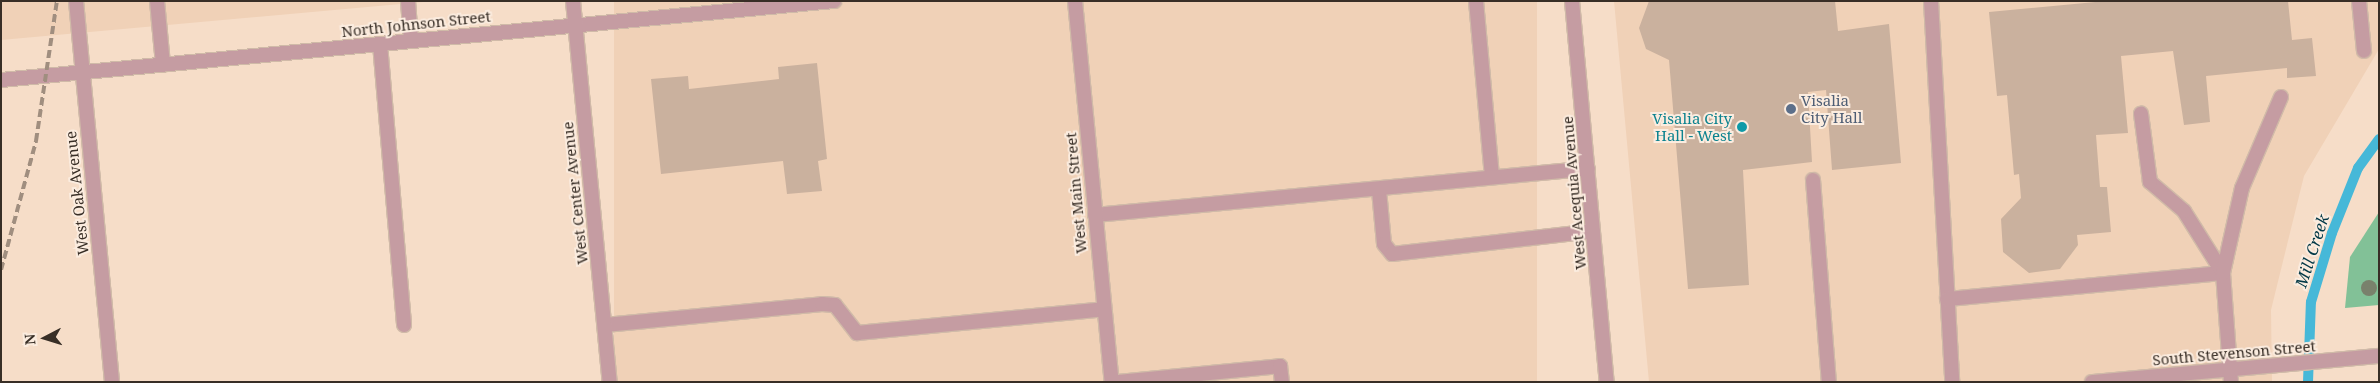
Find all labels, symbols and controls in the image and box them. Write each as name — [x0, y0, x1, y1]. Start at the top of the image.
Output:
street label: North Johnson Street — [341, 7, 491, 41]
place label: Visalia City Hall — [1801, 91, 1862, 126]
marker: Visalia City Hall — [1785, 103, 1797, 115]
place label: Visalia City Hall - West — [1652, 109, 1732, 144]
street label: West Acequia Avenue — [1558, 116, 1590, 270]
street label: West Center Avenue — [559, 121, 591, 265]
marker: Visalia City Hall - West — [1736, 121, 1748, 133]
street label: West Oak Avenue — [62, 130, 92, 256]
street label: West Main Street — [1062, 132, 1090, 254]
water label: Mill Creek — [2291, 212, 2333, 290]
north arrow — [20, 313, 70, 363]
text: N — [20, 333, 40, 346]
street label: South Stevenson Street — [2152, 337, 2316, 369]

